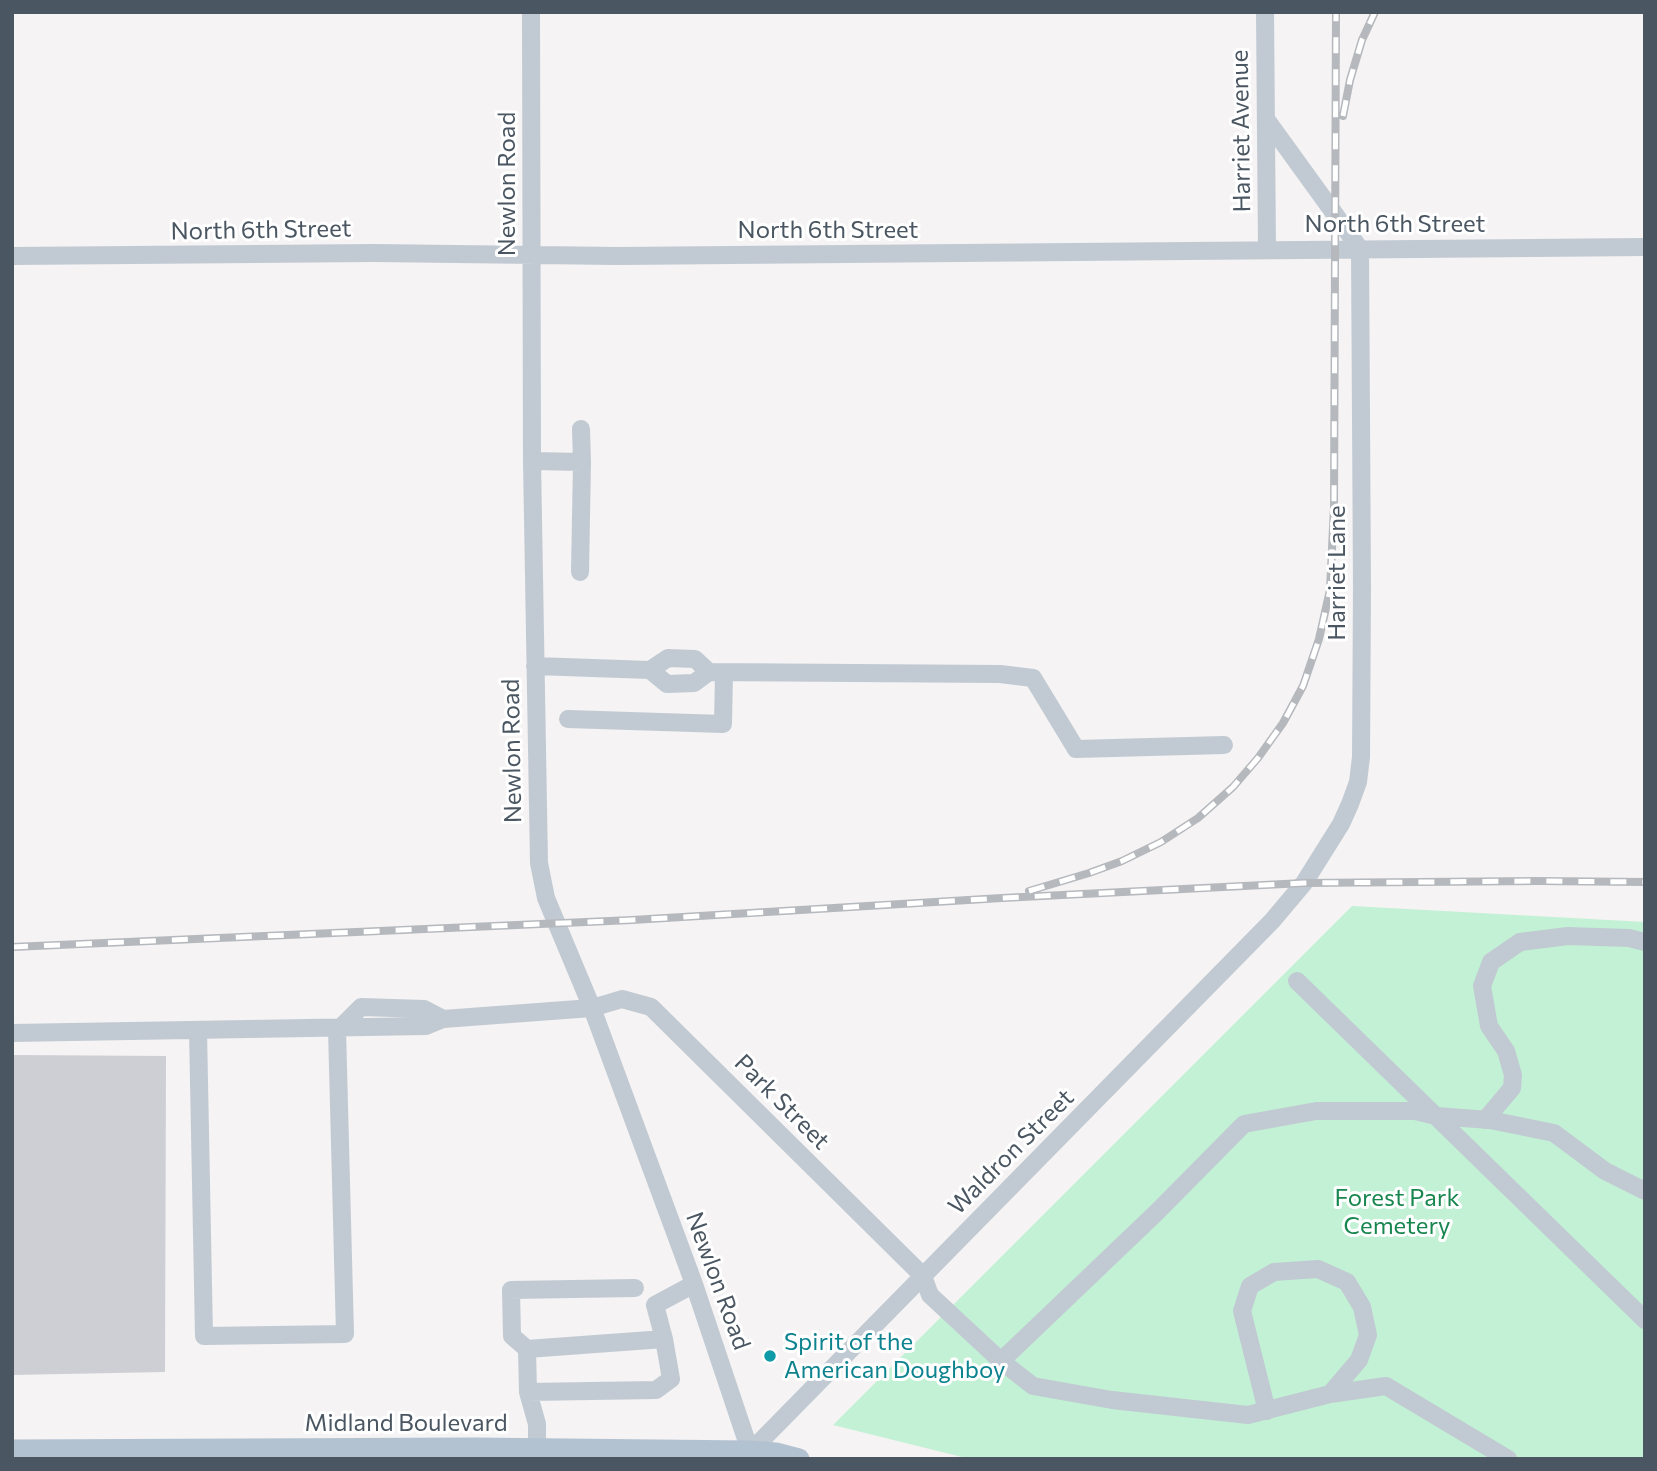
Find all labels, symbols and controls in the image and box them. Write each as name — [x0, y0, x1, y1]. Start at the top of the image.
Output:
street label: Harriet Avenue — [1225, 49, 1257, 213]
street label: Newlon Road — [493, 112, 521, 256]
street label: North 6th Street — [1305, 210, 1485, 238]
street label: North 6th Street — [170, 214, 352, 246]
street label: North 6th Street — [738, 216, 918, 244]
street label: Harriet Lane — [1323, 505, 1351, 641]
street label: Newlon Road — [496, 679, 528, 823]
street label: Park Street — [728, 1048, 836, 1156]
street label: Waldron Street — [942, 1083, 1080, 1221]
park label: Forest Park Cemetery — [1335, 1184, 1459, 1240]
street label: Newlon Road — [680, 1208, 756, 1354]
place label: Spirit of the American Doughboy — [784, 1328, 1005, 1384]
marker: Spirit of the American Doughboy — [762, 1348, 778, 1364]
street label: Midland Boulevard — [304, 1409, 508, 1437]

